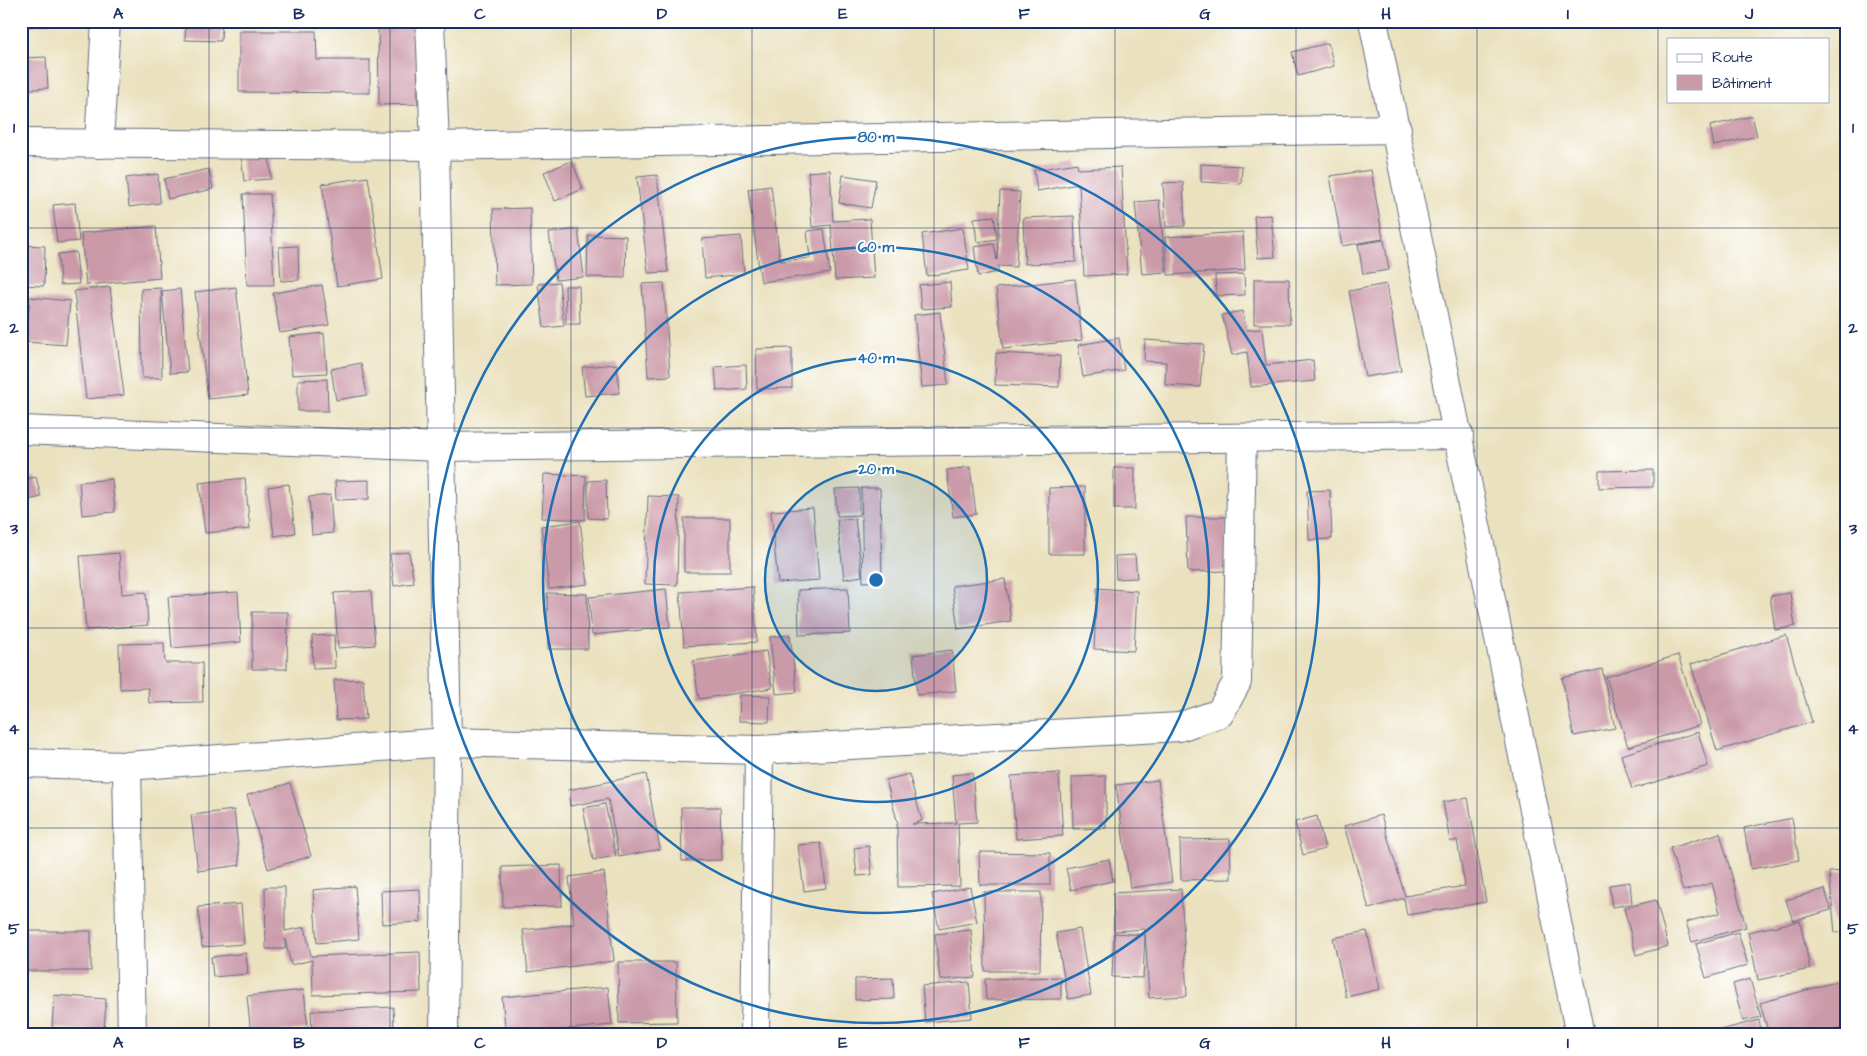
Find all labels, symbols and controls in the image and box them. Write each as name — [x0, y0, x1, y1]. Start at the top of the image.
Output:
text: A — [113, 3, 124, 25]
text: B — [293, 3, 305, 25]
text: C — [474, 3, 486, 25]
text: D — [657, 3, 668, 25]
text: E — [838, 3, 848, 25]
text: F — [1018, 3, 1030, 25]
text: G — [1199, 3, 1211, 25]
text: H — [1381, 3, 1391, 25]
text: I — [1567, 3, 1569, 25]
text: J — [1744, 3, 1754, 25]
legend — [1667, 38, 1830, 102]
text: Route — [1712, 47, 1753, 68]
text: Bâtiment — [1712, 73, 1772, 94]
text: 1 — [13, 117, 16, 139]
text: 1 — [1852, 117, 1855, 139]
text: 80 m — [858, 127, 895, 148]
text: 60 m — [858, 237, 895, 258]
text: 2 — [8, 317, 19, 339]
text: 2 — [1847, 317, 1858, 339]
text: 40 m — [857, 348, 895, 369]
text: 20 m — [857, 459, 894, 480]
text: 3 — [9, 518, 19, 540]
text: 3 — [1848, 518, 1858, 540]
centre of rings — [867, 571, 885, 589]
text: 4 — [9, 718, 20, 740]
text: 4 — [1848, 718, 1859, 740]
text: 5 — [8, 918, 20, 940]
text: 5 — [1847, 918, 1859, 940]
text: A — [113, 1032, 124, 1054]
text: B — [293, 1032, 305, 1054]
text: C — [474, 1032, 486, 1054]
text: D — [657, 1032, 668, 1054]
text: E — [838, 1032, 848, 1054]
text: F — [1018, 1032, 1030, 1054]
text: G — [1199, 1032, 1211, 1054]
text: H — [1381, 1032, 1391, 1054]
text: I — [1567, 1032, 1569, 1054]
text: J — [1744, 1032, 1754, 1054]

